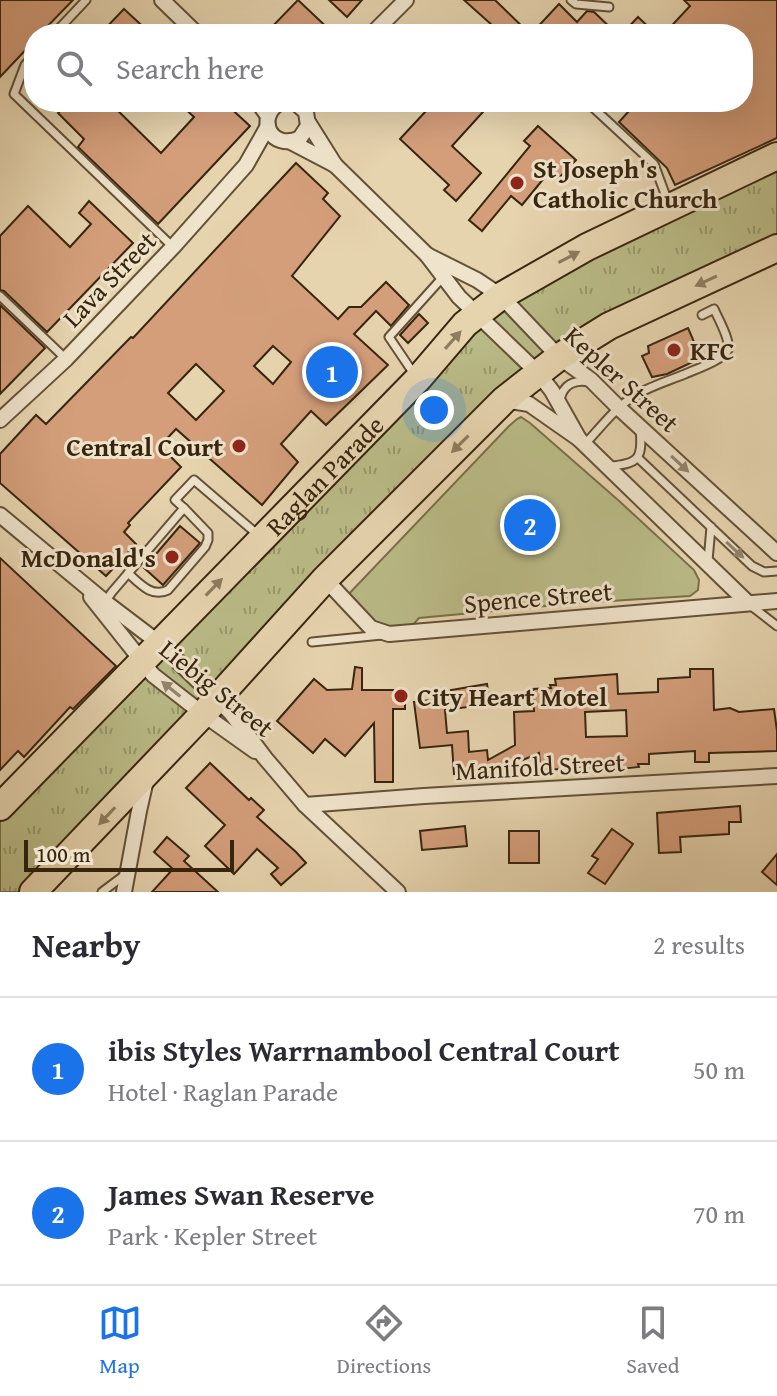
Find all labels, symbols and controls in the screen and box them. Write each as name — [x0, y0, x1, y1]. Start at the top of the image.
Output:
search box — [24, 24, 753, 112]
icon: search — [52, 46, 96, 90]
text: Search here — [116, 46, 264, 90]
place label: St Joseph's Catholic Church — [533, 149, 718, 218]
marker: St Joseph's Catholic Church — [508, 174, 526, 192]
street label: Lava Street — [53, 222, 165, 336]
one-way arrow — [557, 250, 580, 264]
one-way arrow — [695, 275, 718, 288]
street label: Kepler Street — [556, 317, 688, 441]
one-way arrow — [443, 330, 461, 349]
place label: KFC — [690, 331, 735, 370]
marker: KFC — [665, 341, 683, 359]
pin: 1 — [306, 342, 358, 402]
your location — [414, 390, 454, 430]
street label: Raglan Parade — [256, 406, 392, 544]
place label: Central Court — [66, 427, 223, 466]
one-way arrow — [450, 435, 469, 454]
marker: Central Court — [230, 437, 248, 455]
one-way arrow — [670, 455, 690, 472]
pin: 2 — [504, 495, 556, 555]
place label: McDonald's — [21, 538, 156, 577]
one-way arrow — [725, 541, 744, 559]
marker: McDonald's — [163, 548, 181, 566]
street label: Spence Street — [462, 571, 614, 623]
one-way arrow — [204, 578, 223, 597]
street label: Liebig Street — [151, 630, 283, 746]
place label: City Heart Motel — [417, 677, 607, 716]
one-way arrow — [161, 681, 181, 698]
marker: City Heart Motel — [392, 687, 410, 705]
street label: Manifold Street — [454, 742, 626, 790]
one-way arrow — [98, 807, 116, 826]
scale bar — [24, 836, 234, 872]
text: 100 m — [36, 838, 91, 870]
text: Nearby — [32, 920, 141, 969]
text: 2 results — [653, 925, 745, 964]
text: ibis Styles Warrnambool Central Court — [108, 1028, 620, 1072]
text: 1 — [51, 1050, 65, 1089]
text: 50 m — [693, 1050, 745, 1089]
text: Hotel · Raglan Parade — [108, 1072, 338, 1111]
text: James Swan Reserve — [108, 1172, 374, 1216]
text: 2 — [51, 1194, 65, 1233]
text: 70 m — [693, 1194, 745, 1233]
text: Park · Kepler Street — [108, 1216, 317, 1255]
tab: Map — [98, 1301, 142, 1381]
tab: Directions — [337, 1301, 431, 1381]
tab: Saved — [626, 1301, 679, 1381]

